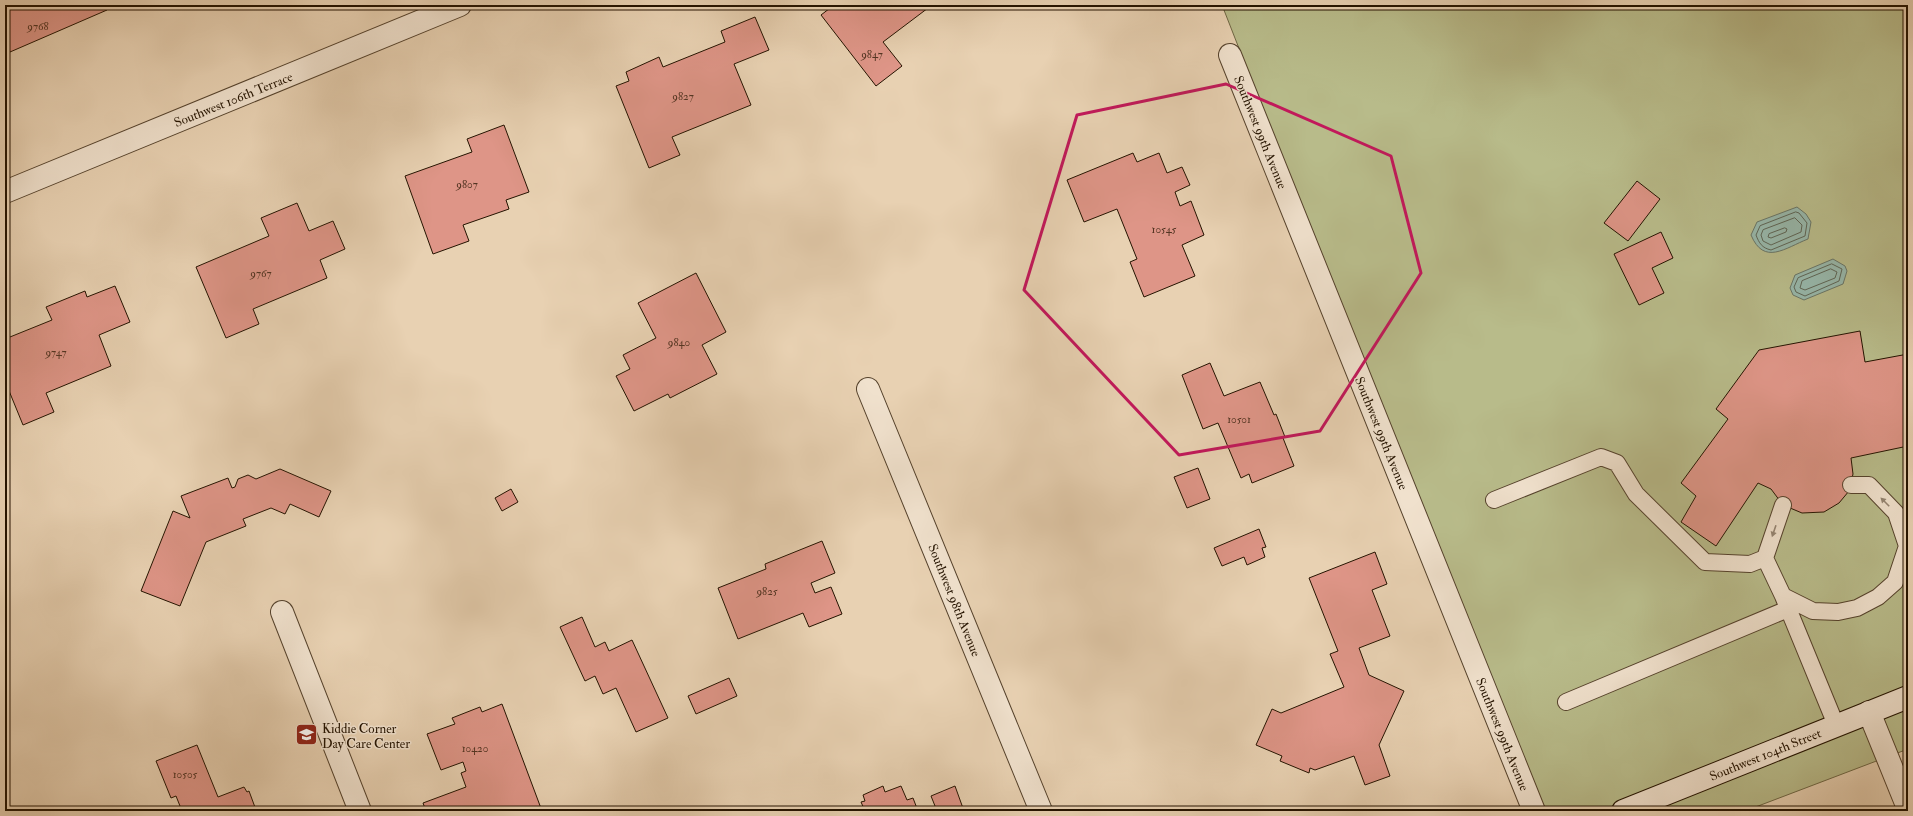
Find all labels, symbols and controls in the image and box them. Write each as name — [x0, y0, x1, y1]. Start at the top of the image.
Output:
house number: 9768 — [26, 20, 49, 33]
house number: 9847 — [860, 48, 883, 61]
street label: Southwest 106th Terrace — [172, 69, 296, 131]
street label: Southwest 99th Avenue — [1230, 73, 1290, 192]
house number: 9827 — [671, 90, 694, 103]
house number: 9807 — [455, 178, 478, 191]
house number: 10545 — [1152, 223, 1177, 236]
house number: 9767 — [249, 267, 272, 280]
house number: 9840 — [667, 336, 691, 349]
house number: 9747 — [44, 346, 67, 359]
street label: Southwest 99th Avenue — [1351, 374, 1411, 493]
house number: 10501 — [1227, 413, 1251, 426]
one-way arrow — [1880, 497, 1890, 507]
one-way arrow — [1771, 526, 1777, 538]
street label: Southwest 98th Avenue — [924, 542, 984, 660]
house number: 9825 — [755, 585, 778, 598]
street label: Southwest 99th Avenue — [1472, 675, 1532, 794]
place label: Kiddie Corner Day Care Center — [322, 721, 410, 753]
school or university icon: Kiddie Corner Day Care Center — [293, 722, 319, 748]
street label: Southwest 104th Street — [1707, 725, 1824, 785]
house number: 10420 — [462, 742, 489, 755]
house number: 10505 — [173, 768, 198, 781]

